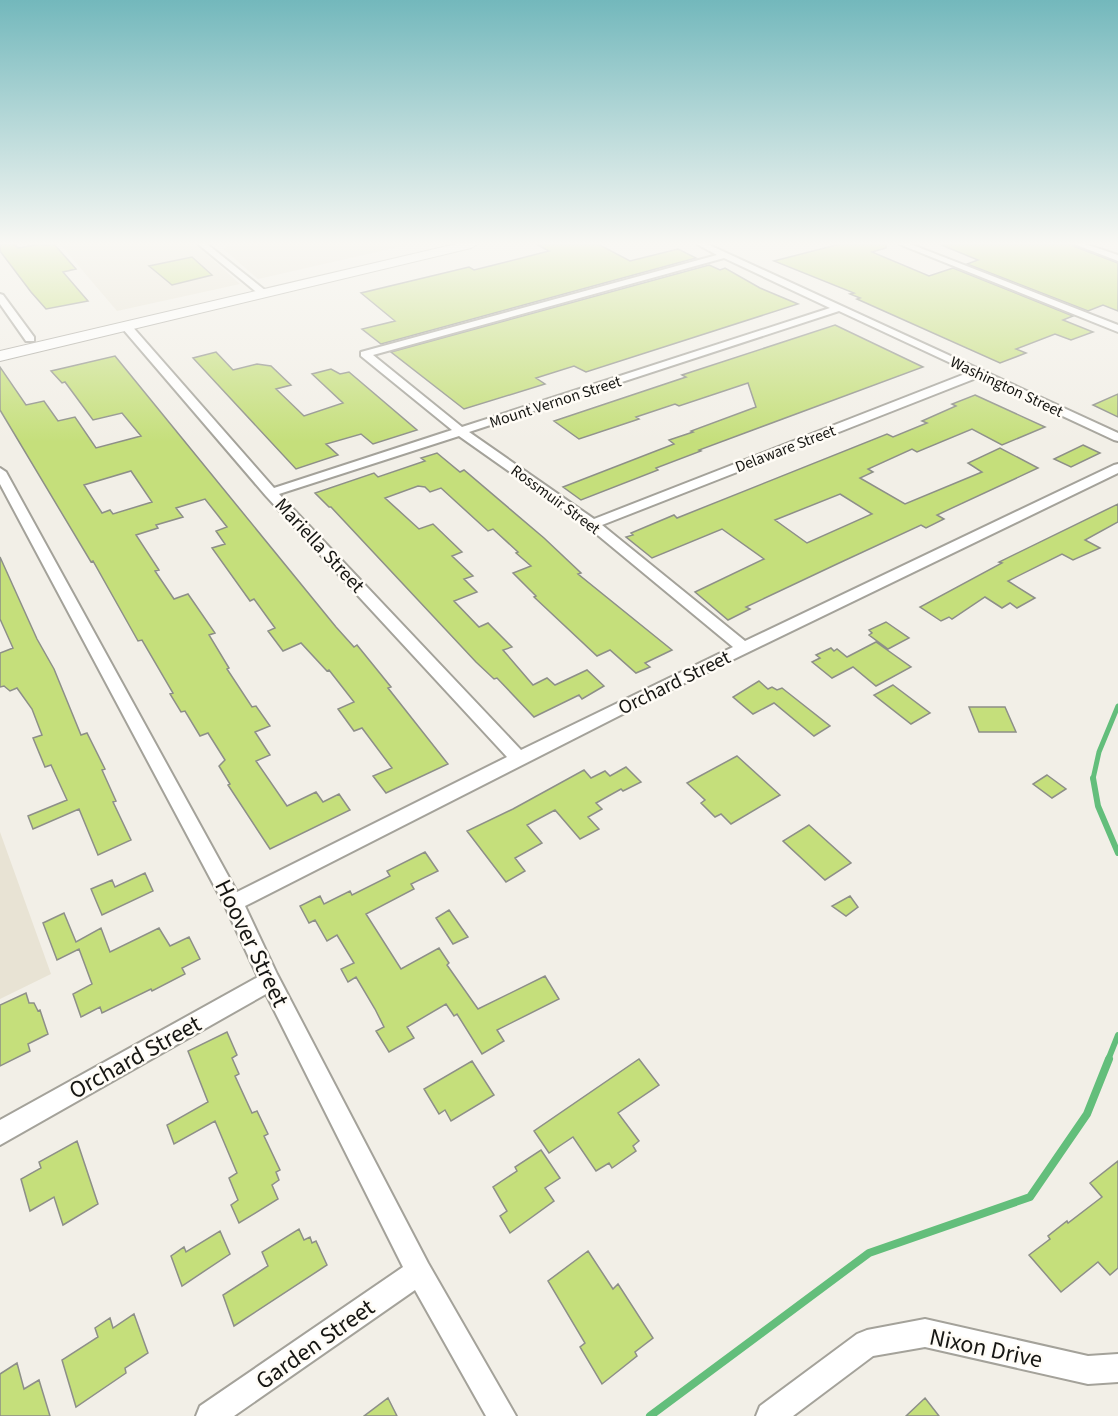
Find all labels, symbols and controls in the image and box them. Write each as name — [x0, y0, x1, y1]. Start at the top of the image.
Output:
street label: Washington Street — [946, 351, 1067, 423]
street label: Mount Vernon Street — [487, 370, 625, 434]
street label: Delaware Street — [732, 419, 839, 478]
street label: Rossmuir Street — [506, 460, 605, 540]
street label: Mariella Street — [268, 492, 371, 600]
street label: Orchard Street — [613, 643, 736, 722]
street label: Hoover Street — [206, 874, 297, 1013]
street label: Orchard Street — [63, 1007, 208, 1108]
street label: Garden Street — [249, 1290, 382, 1398]
street label: Nixon Drive — [926, 1319, 1046, 1378]

